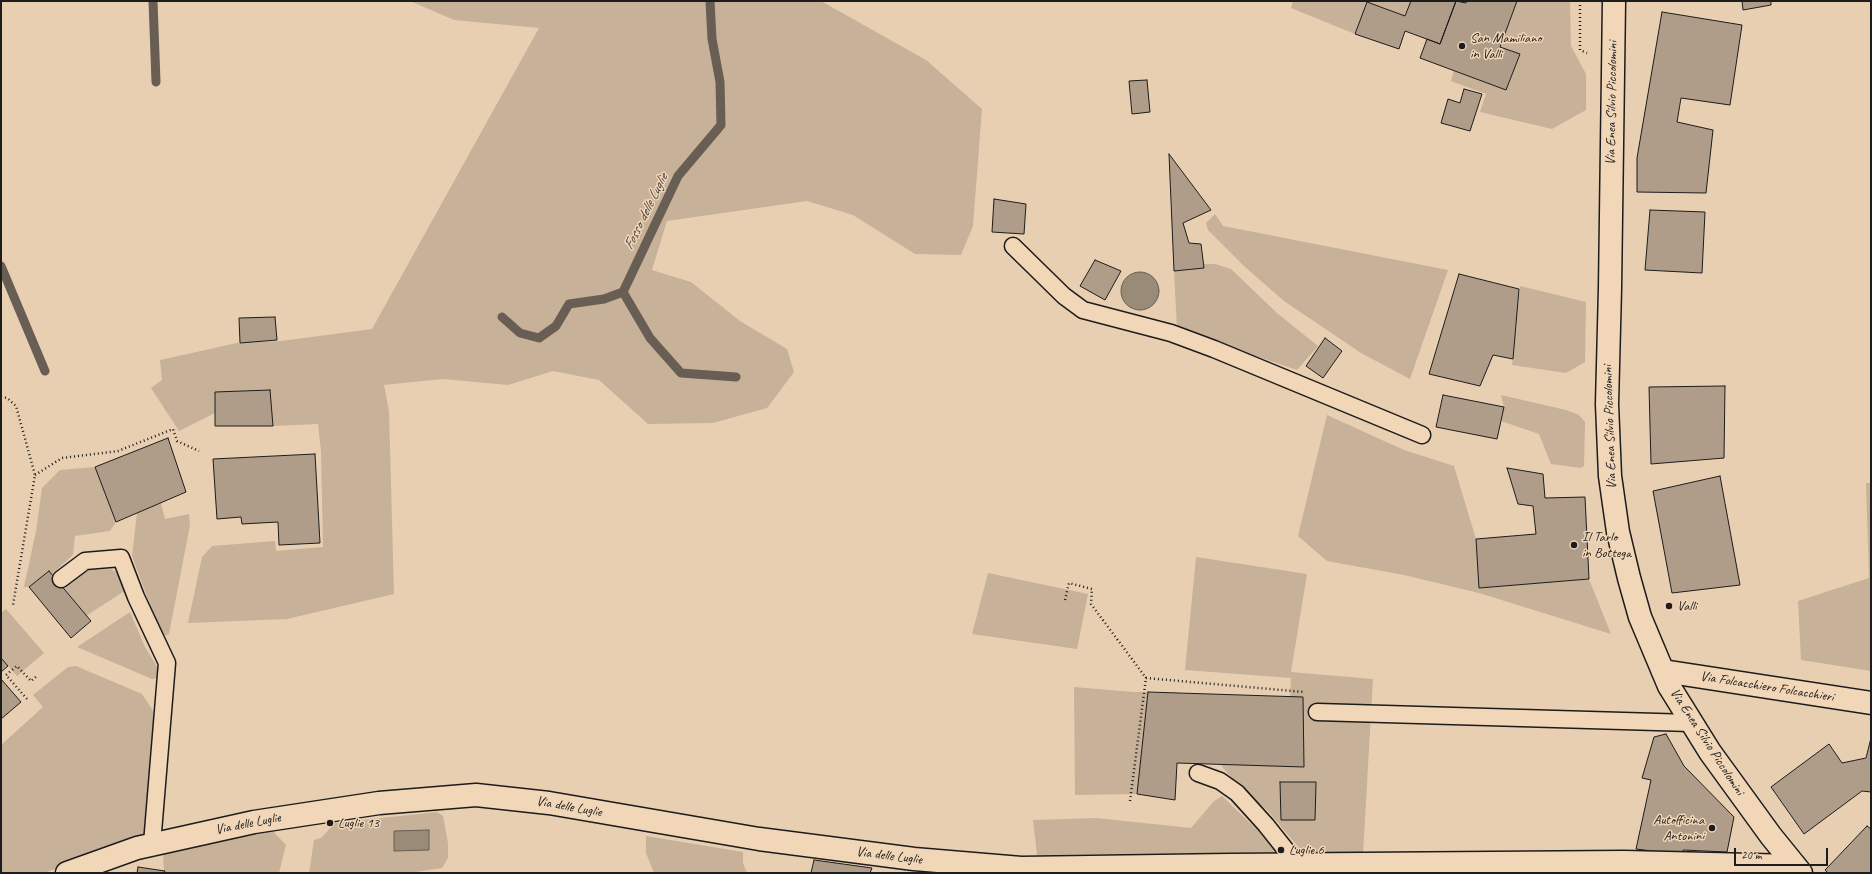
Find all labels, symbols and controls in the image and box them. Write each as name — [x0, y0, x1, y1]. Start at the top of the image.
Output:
place label: San Mamiliano in Valli — [1470, 30, 1541, 62]
marker: San Mamiliano in Valli — [1457, 41, 1467, 51]
street label: Via Enea Silvio Piccolomini — [1603, 41, 1621, 165]
water label: Fosso delle Luglie — [620, 171, 672, 253]
street label: Via Enea Silvio Piccolomini — [1599, 365, 1621, 489]
place label: Il Tarlo in Bottega — [1582, 529, 1631, 562]
marker: Il Tarlo in Bottega — [1569, 540, 1579, 550]
place label: Valli — [1677, 598, 1697, 614]
marker: Valli — [1664, 601, 1674, 611]
street label: Via Folcacchiero Folcacchieri — [1699, 668, 1835, 706]
street label: Via Enea Silvio Piccolomini — [1666, 685, 1748, 799]
street label: Via delle Luglie — [535, 793, 603, 821]
street label: Via delle Luglie — [214, 809, 282, 839]
place label: Autofficina Antonini — [1653, 812, 1704, 844]
place label: Luglie 13 — [338, 815, 379, 831]
marker: Luglie 13 — [325, 818, 335, 828]
marker: Autofficina Antonini — [1707, 823, 1717, 833]
scale bar — [1736, 840, 1830, 866]
place label: Luglie 6 — [1289, 842, 1324, 858]
street label: Via delle Luglie — [855, 844, 923, 868]
marker: Luglie 6 — [1276, 845, 1286, 855]
text: 20 m — [1741, 847, 1761, 863]

